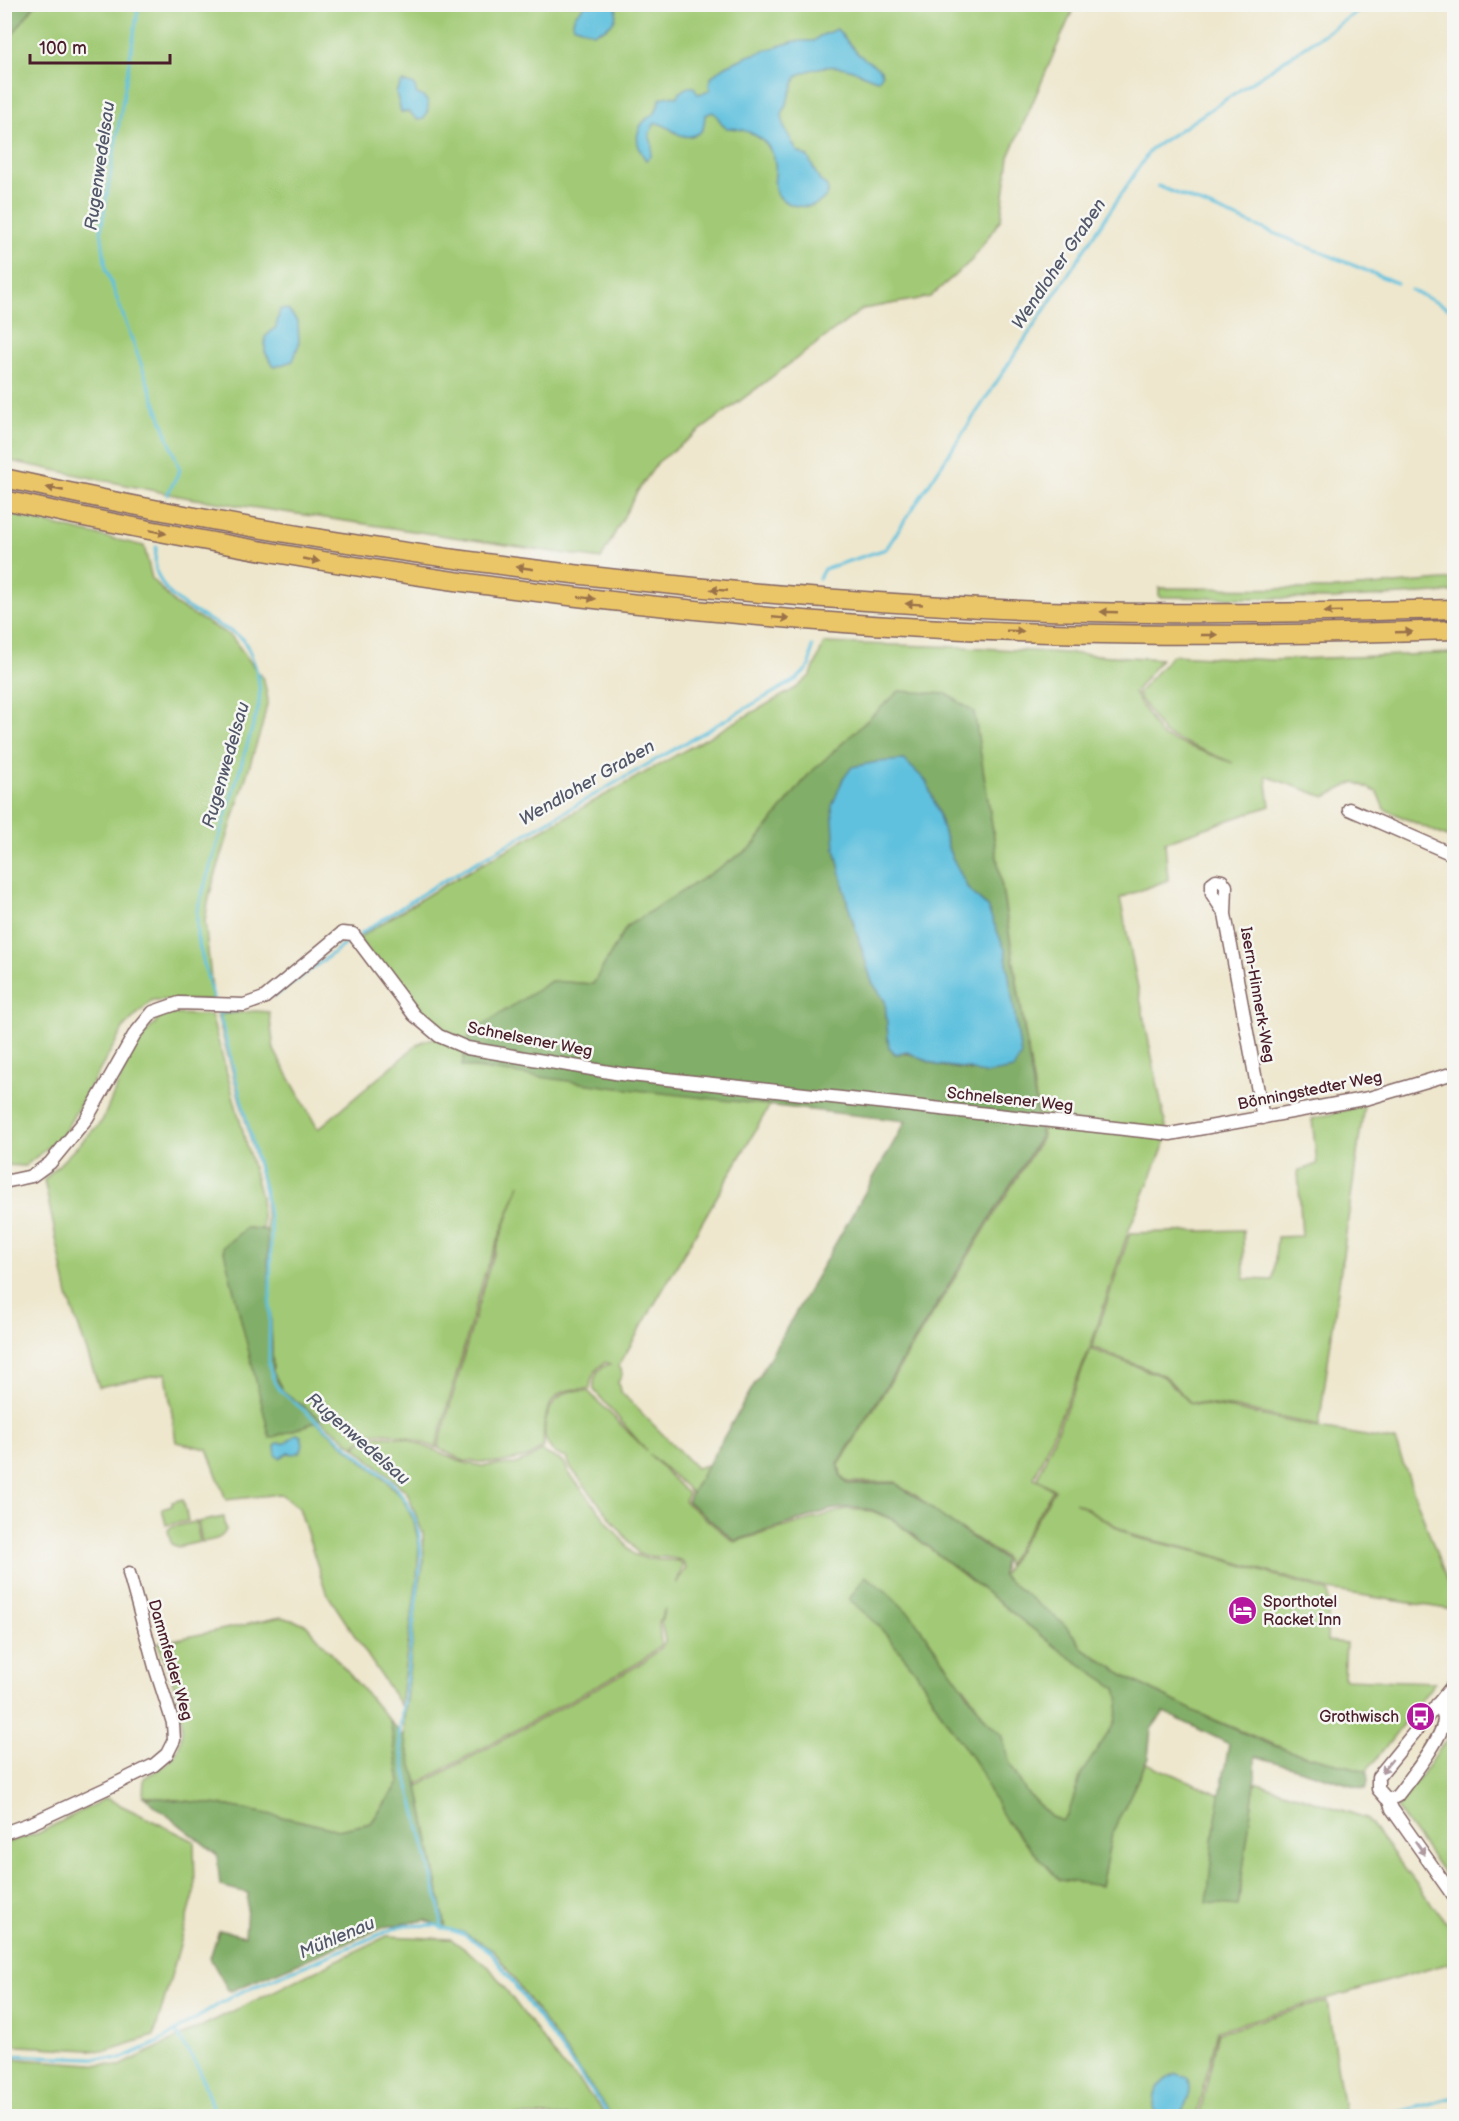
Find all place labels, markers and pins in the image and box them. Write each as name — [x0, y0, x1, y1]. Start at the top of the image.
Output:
place label: Sporthotel Racket Inn — [1263, 1593, 1341, 1630]
hotel icon: Sporthotel Racket Inn — [1226, 1595, 1258, 1627]
bus stop icon: Grothwisch — [1404, 1701, 1436, 1733]
place label: Grothwisch — [1319, 1708, 1399, 1727]

